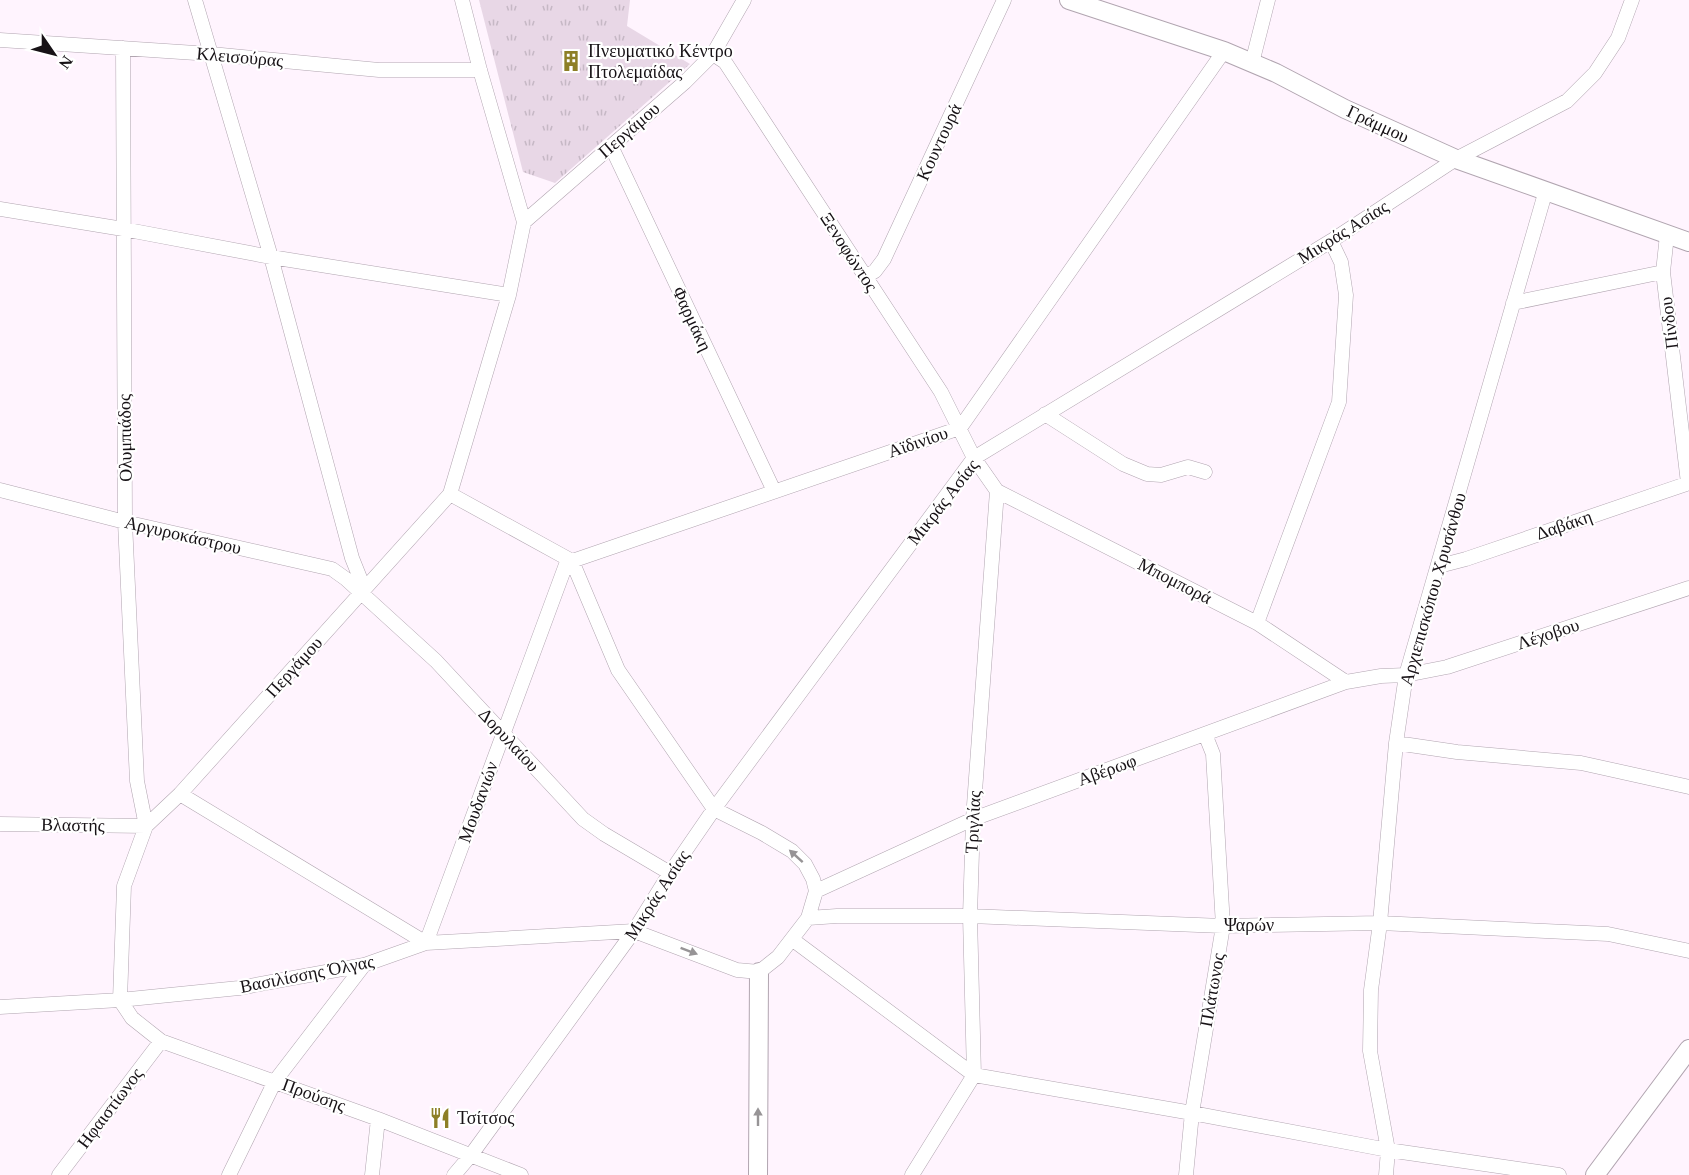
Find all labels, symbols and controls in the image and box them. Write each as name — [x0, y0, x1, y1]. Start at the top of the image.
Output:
north arrow — [24, 24, 84, 84]
place label: Πνευματικό Κέντρο Πτολεμαίδας — [588, 41, 733, 82]
street label: Κλεισούρας — [196, 43, 284, 71]
building icon: Πνευματικό Κέντρο Πτολεμαίδας — [559, 49, 583, 73]
text: N — [55, 53, 76, 72]
street label: Περγάμου — [594, 98, 664, 162]
street label: Κουντουρά — [912, 100, 966, 184]
street label: Γράμμου — [1344, 101, 1412, 147]
street label: Μικράς Ασίας — [1294, 196, 1392, 268]
street label: Ξενοφώντος — [816, 209, 882, 295]
street label: Φαρμάκη — [668, 283, 716, 355]
street label: Πίνδου — [1656, 296, 1682, 350]
street label: Ολυμπιάδος — [114, 394, 136, 482]
street label: Αϊδινίου — [885, 422, 951, 462]
street label: Μικράς Ασίας — [903, 455, 983, 549]
street label: Αρχιεπισκόπου Χρυσάνθου — [1396, 490, 1470, 688]
street label: Δαβάκη — [1533, 506, 1595, 544]
street label: Αργυροκάστρου — [123, 512, 243, 558]
street label: Μπομπορά — [1135, 554, 1216, 608]
street label: Λέχοβου — [1514, 615, 1582, 653]
street label: Περγάμου — [262, 633, 326, 701]
street label: Δορυλαίου — [475, 704, 543, 776]
street label: Αβέρωφ — [1075, 750, 1139, 790]
street label: Μουδανιών — [454, 759, 502, 845]
street label: Τριγλίας — [961, 790, 985, 854]
street label: Βλαστής — [41, 814, 105, 836]
street label: Μικράς Ασίας — [621, 846, 693, 944]
one-way arrow — [789, 850, 804, 863]
street label: Ψαρών — [1224, 915, 1274, 935]
one-way arrow — [680, 947, 698, 957]
street label: Βασιλίσσης Όλγας — [238, 951, 376, 997]
street label: Πλάτωνος — [1196, 952, 1228, 1028]
street label: Ηφαιστίωνος — [73, 1064, 147, 1152]
street label: Προύσης — [280, 1074, 348, 1116]
restaurant icon: Τσίτσος — [428, 1106, 452, 1130]
one-way arrow — [753, 1107, 763, 1126]
place label: Τσίτσος — [457, 1108, 514, 1128]

